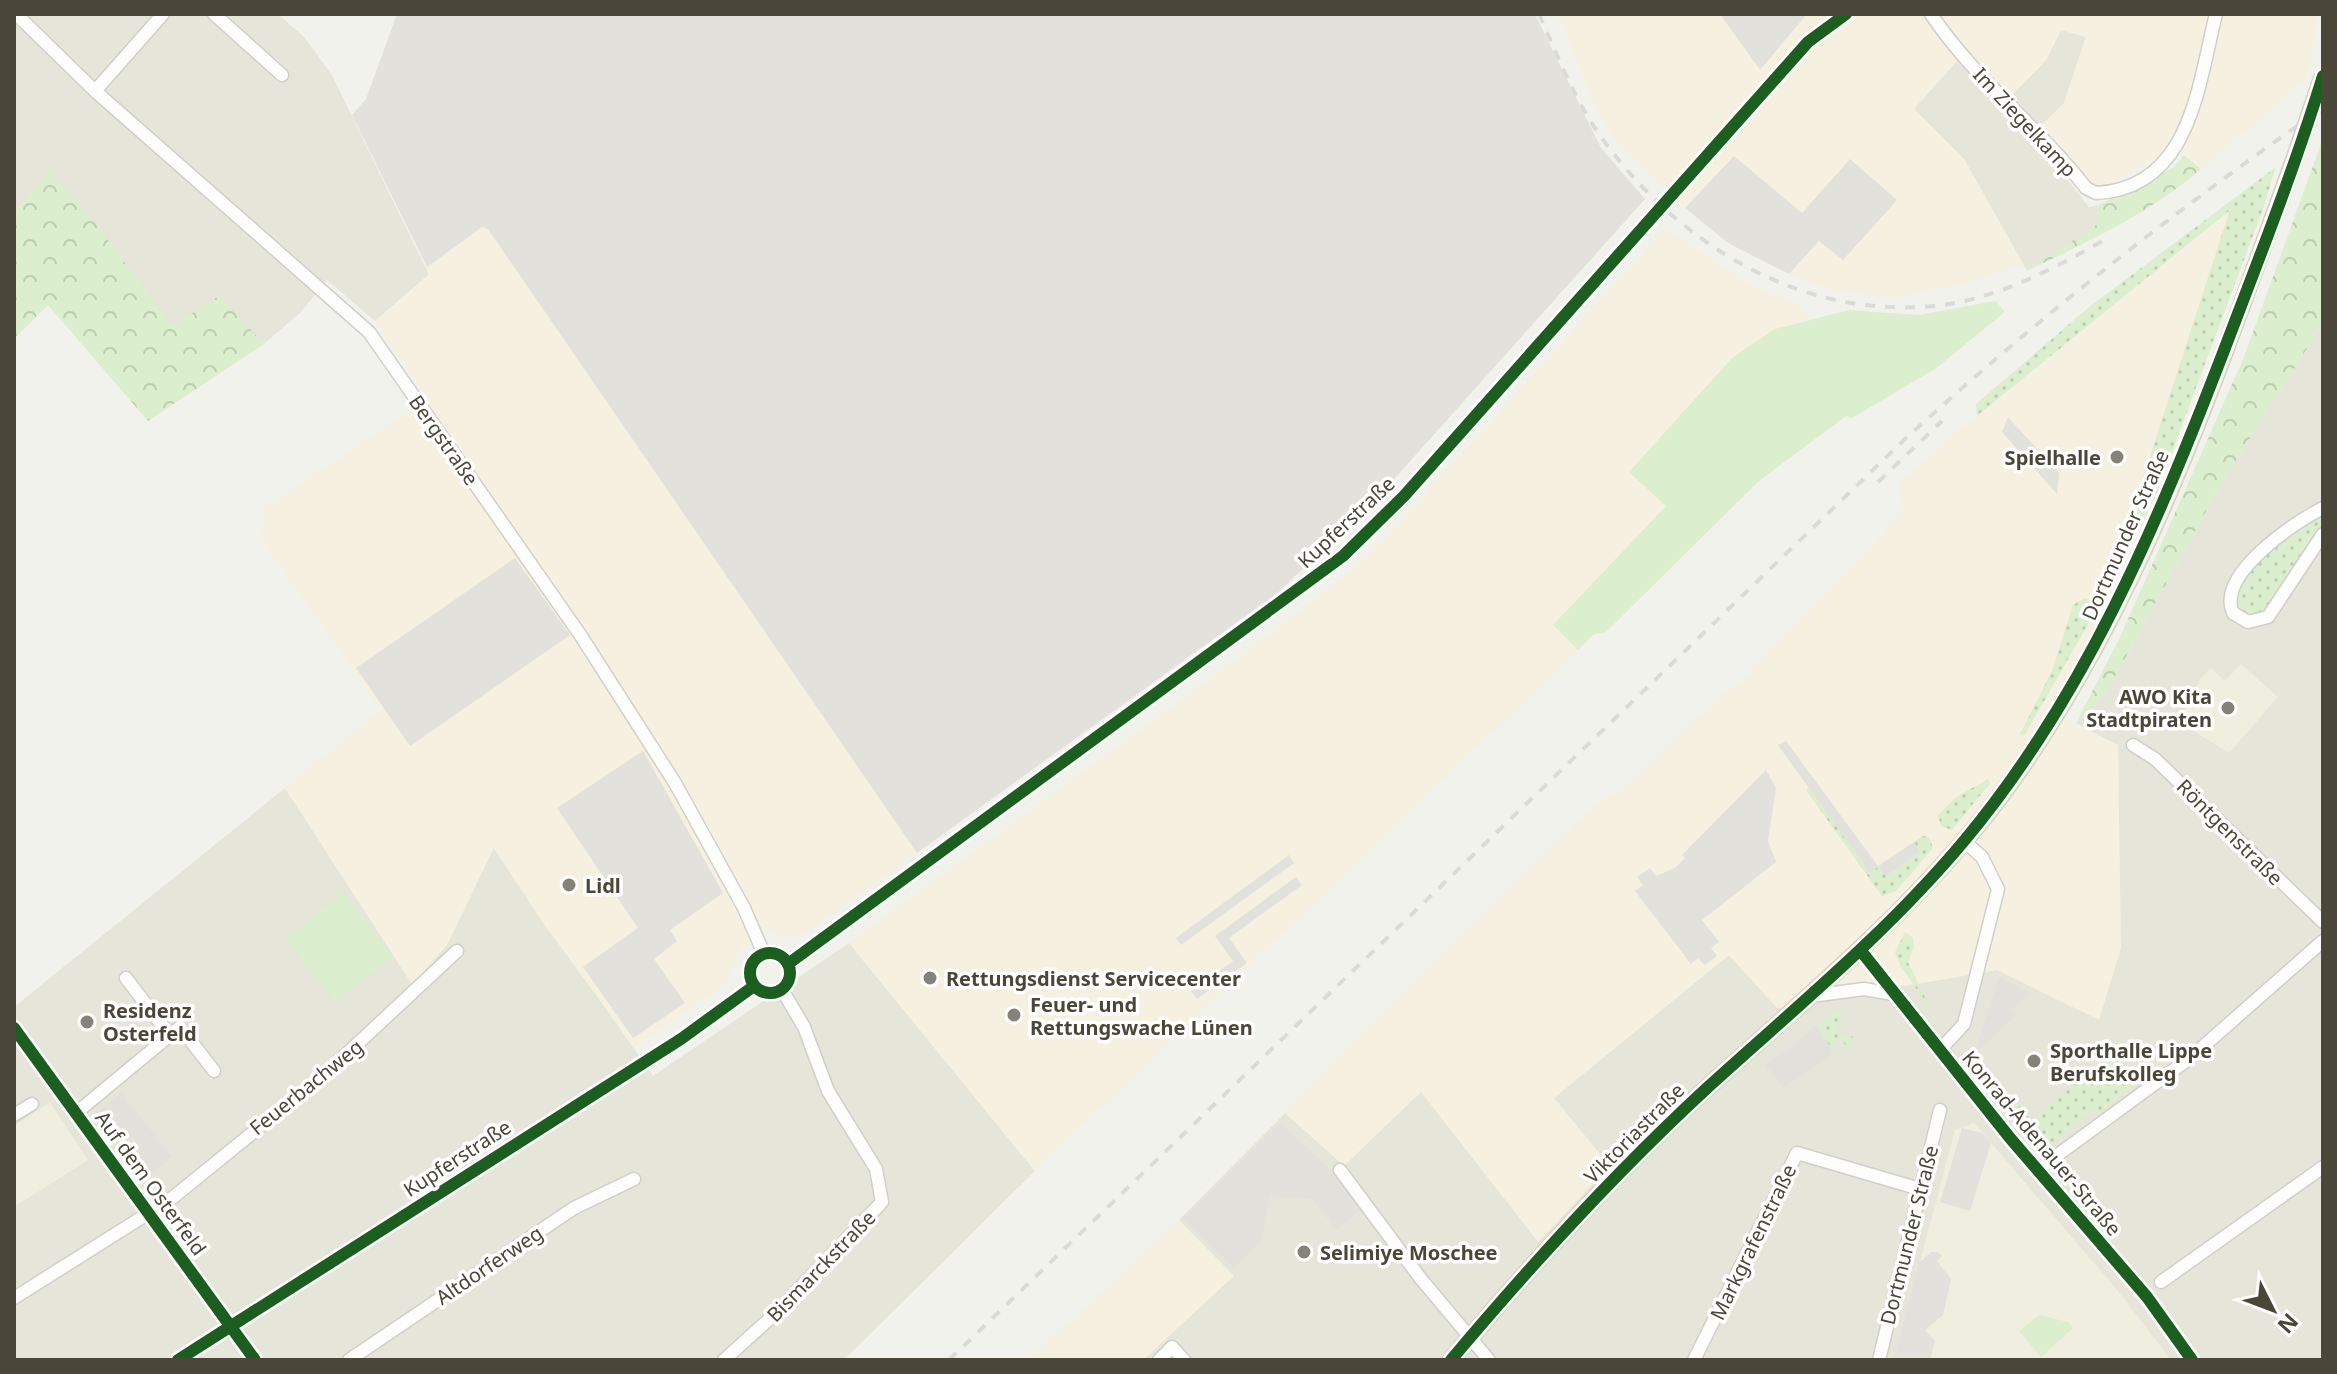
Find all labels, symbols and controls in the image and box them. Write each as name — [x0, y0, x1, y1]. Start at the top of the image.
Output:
street label: Im Ziegelkamp — [1967, 62, 2083, 182]
street label: Bergstraße — [403, 389, 485, 491]
place label: Spielhalle — [2005, 444, 2101, 471]
street label: Dortmunder Straße — [2075, 446, 2175, 624]
marker: Spielhalle — [2108, 448, 2126, 466]
street label: Kupferstraße — [1292, 470, 1400, 574]
place label: AWO Kita Stadtpiraten — [2086, 683, 2212, 733]
marker: AWO Kita Stadtpiraten — [2219, 699, 2237, 717]
street label: Röntgenstraße — [2171, 773, 2289, 891]
place label: Lidl — [585, 872, 621, 899]
marker: Lidl — [560, 876, 578, 894]
place label: Rettungsdienst Servicecenter — [946, 965, 1241, 992]
marker: Rettungsdienst Servicecenter — [921, 969, 939, 987]
place label: Feuer- und Rettungswache Lünen — [1030, 991, 1253, 1041]
place label: Residenz Osterfeld — [103, 997, 197, 1047]
marker: Feuer- und Rettungswache Lünen — [1005, 1006, 1023, 1024]
marker: Residenz Osterfeld — [78, 1013, 96, 1031]
street label: Feuerbachweg — [244, 1033, 368, 1141]
place label: Sporthalle Lippe Berufskolleg — [2050, 1037, 2212, 1087]
street label: Konrad-Adenauer-Straße — [1956, 1045, 2128, 1241]
marker: Sporthalle Lippe Berufskolleg — [2025, 1052, 2043, 1070]
street label: Viktoriastraße — [1578, 1077, 1690, 1189]
street label: Auf dem Osterfeld — [89, 1105, 213, 1261]
street label: Kupferstraße — [398, 1113, 516, 1203]
street label: Dortmunder Straße — [1874, 1143, 1944, 1327]
street label: Markgrafenstraße — [1704, 1160, 1802, 1324]
street label: Bismarckstraße — [761, 1204, 881, 1328]
street label: Altdorferweg — [430, 1219, 548, 1311]
place label: Selimiye Moschee — [1320, 1239, 1498, 1266]
marker: Selimiye Moschee — [1295, 1243, 1313, 1261]
north arrow — [2233, 1270, 2313, 1350]
text: N — [2271, 1307, 2306, 1341]

